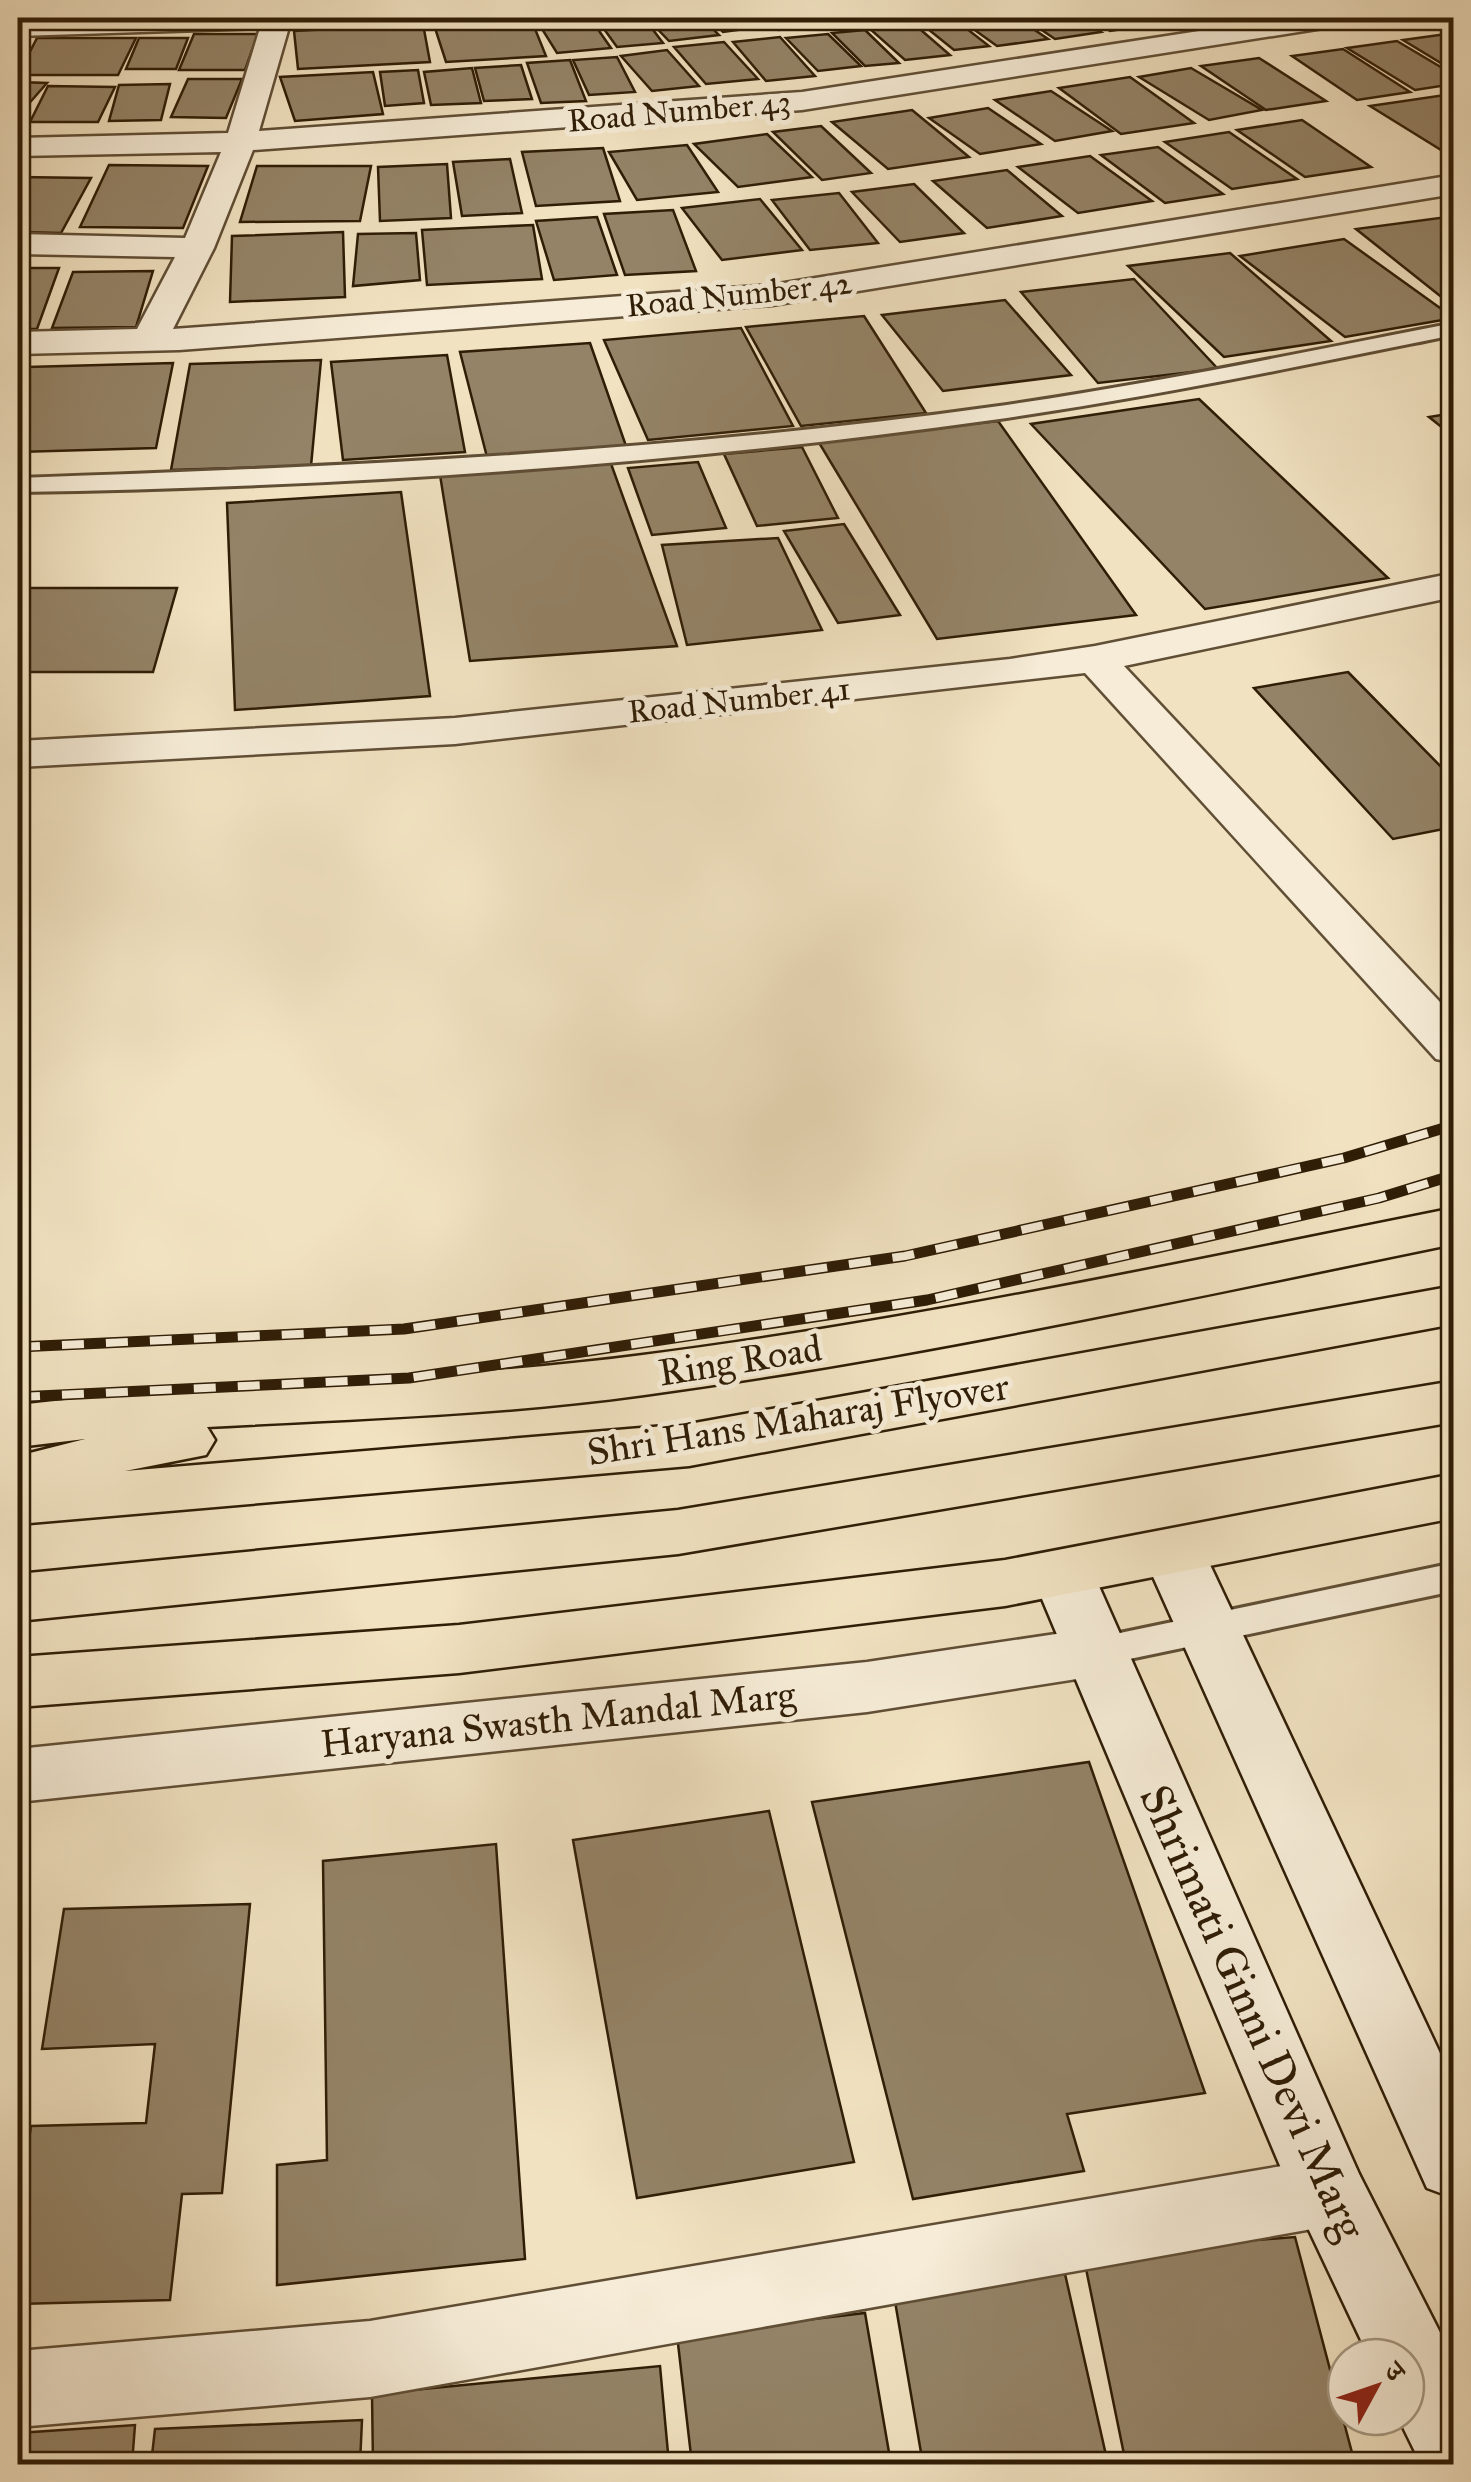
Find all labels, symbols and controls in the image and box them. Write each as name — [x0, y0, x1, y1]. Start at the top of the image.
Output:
street label: Road Number 43 — [566, 82, 792, 141]
street label: Road Number 42 — [624, 263, 854, 326]
street label: Road Number 41 — [626, 669, 852, 732]
street label: Ring Road — [655, 1324, 825, 1396]
street label: Shri Hans Maharaj Flyover — [584, 1363, 1013, 1475]
street label: Haryana Swasth Mandal Marg — [318, 1671, 798, 1767]
street label: Shrimati Ginni Devi Marg — [1128, 1776, 1379, 2249]
north arrow — [1326, 2337, 1426, 2437]
text: उ — [1375, 2353, 1414, 2389]

